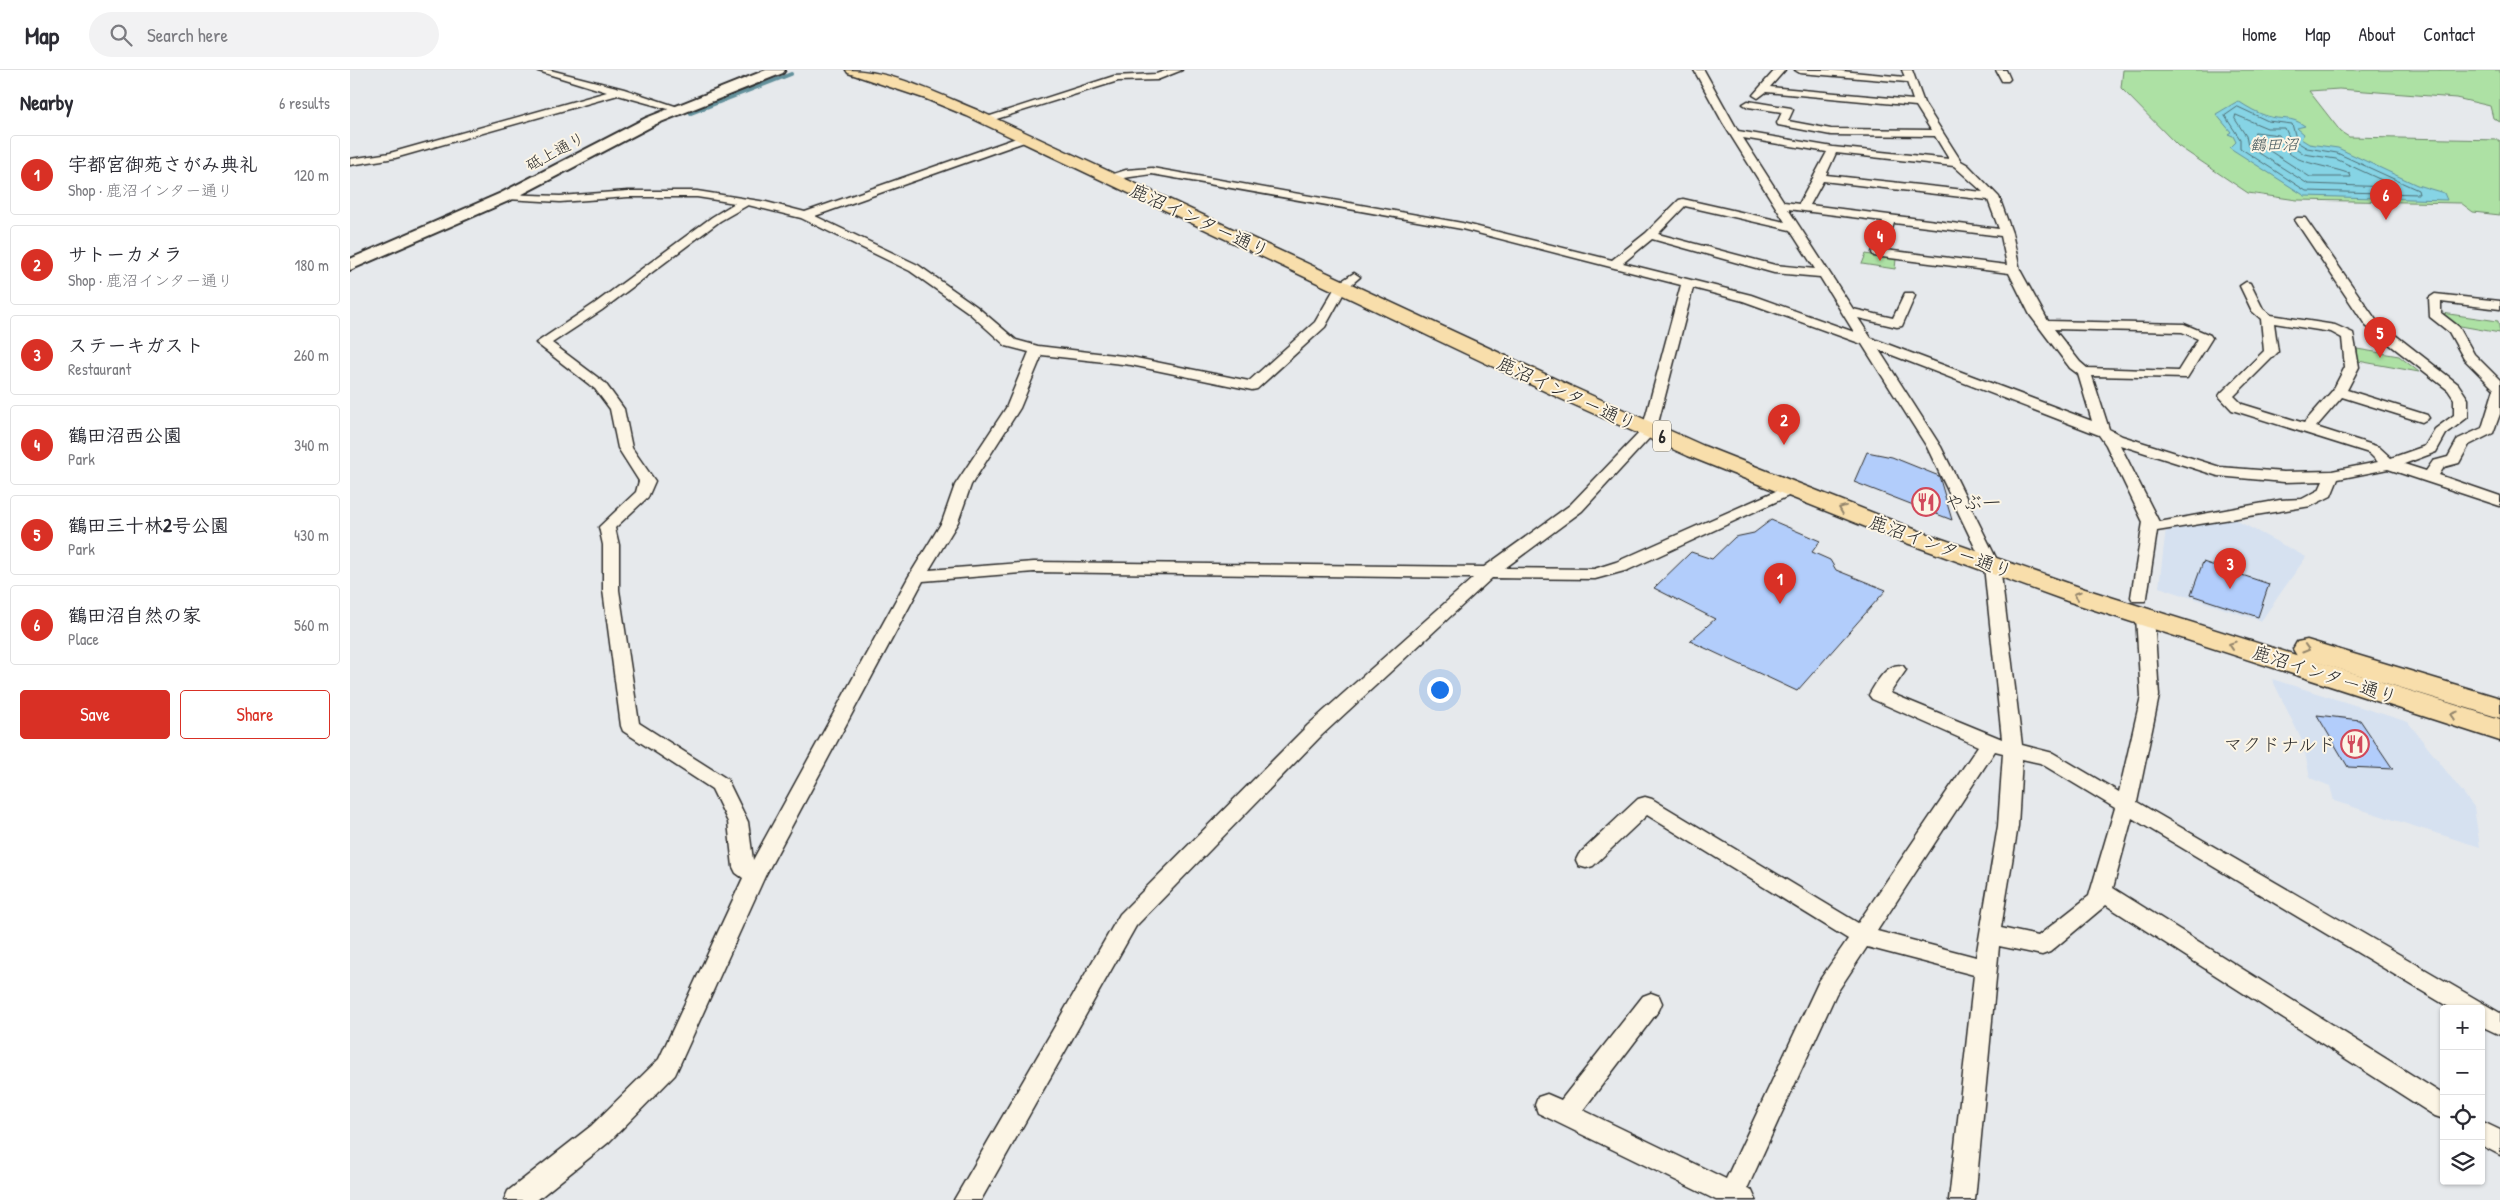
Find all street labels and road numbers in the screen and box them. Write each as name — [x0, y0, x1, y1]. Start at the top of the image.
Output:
street label: 砥上通り — [522, 126, 588, 176]
street label: 鹿沼インター通り — [1126, 176, 1274, 264]
street label: 鹿沼インター通り — [1493, 349, 1641, 437]
road number: 6 — [1653, 421, 1671, 452]
street label: 鹿沼インター通り — [1865, 508, 2017, 584]
street label: 鹿沼インター通り — [2249, 638, 2401, 710]

